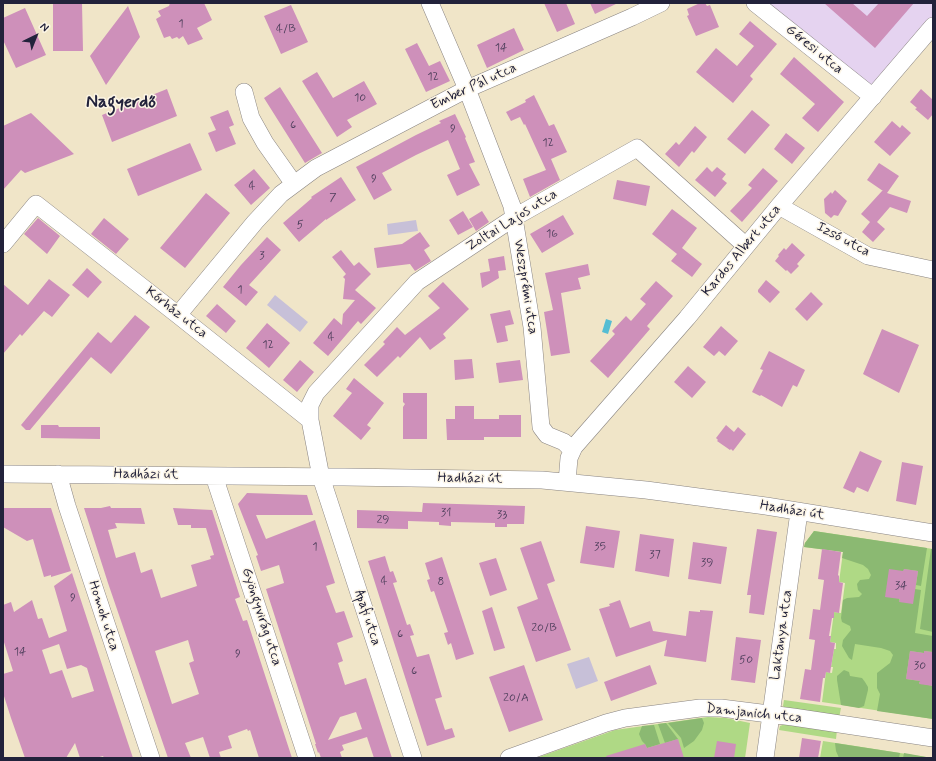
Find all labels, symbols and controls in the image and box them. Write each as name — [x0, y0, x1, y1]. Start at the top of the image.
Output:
north arrow — [16, 16, 56, 56]
house number: 1 — [178, 17, 184, 31]
text: N — [37, 20, 52, 35]
house number: 4/B — [276, 22, 296, 36]
street label: Géresi utca — [782, 22, 846, 78]
house number: 14 — [495, 41, 507, 55]
street label: Ember Pál utca — [428, 60, 520, 114]
house number: 12 — [427, 70, 439, 84]
house number: 10 — [354, 91, 366, 105]
district label: Nagyerdő — [86, 92, 156, 114]
house number: 6 — [290, 118, 296, 132]
house number: 9 — [450, 122, 456, 136]
house number: 12 — [542, 136, 554, 150]
house number: 9 — [371, 172, 377, 186]
house number: 4 — [249, 179, 255, 193]
street label: Zoltai Lajos utca — [463, 186, 561, 256]
house number: 7 — [329, 191, 337, 205]
street label: Kardos Albert utca — [699, 202, 785, 300]
house number: 5 — [296, 218, 304, 232]
street label: Izsó utca — [813, 219, 873, 261]
house number: 16 — [546, 227, 558, 241]
street label: Weszprémi utca — [509, 238, 541, 336]
house number: 3 — [259, 249, 265, 263]
house number: 1 — [237, 283, 243, 297]
street label: Kórház utca — [142, 284, 210, 342]
house number: 4 — [328, 330, 334, 344]
house number: 12 — [262, 338, 274, 352]
street label: Hadházi út — [113, 466, 179, 484]
street label: Hadházi út — [437, 470, 503, 488]
street label: Hadházi út — [759, 498, 825, 524]
house number: 31 — [441, 506, 451, 520]
house number: 33 — [497, 508, 507, 522]
house number: 29 — [376, 513, 390, 527]
house number: 1 — [312, 540, 318, 554]
house number: 35 — [594, 540, 606, 554]
house number: 37 — [649, 548, 661, 562]
house number: 39 — [701, 556, 713, 570]
street label: Gyöngyvirág utca — [237, 566, 285, 668]
house number: 4 — [381, 574, 387, 588]
house number: 8 — [438, 575, 444, 589]
street label: Homok utca — [84, 579, 122, 653]
house number: 34 — [895, 579, 907, 593]
street label: Apafi utca — [350, 588, 384, 648]
street label: Laktanya utca — [767, 589, 797, 681]
house number: 9 — [70, 591, 76, 605]
house number: 20/B — [531, 621, 557, 635]
house number: 6 — [397, 627, 403, 641]
house number: 14 — [14, 645, 26, 659]
house number: 9 — [235, 647, 241, 661]
house number: 50 — [739, 653, 753, 667]
house number: 30 — [914, 659, 926, 673]
house number: 6 — [411, 664, 417, 678]
house number: 20/A — [503, 691, 529, 705]
street label: Damjanich utca — [705, 701, 803, 727]

